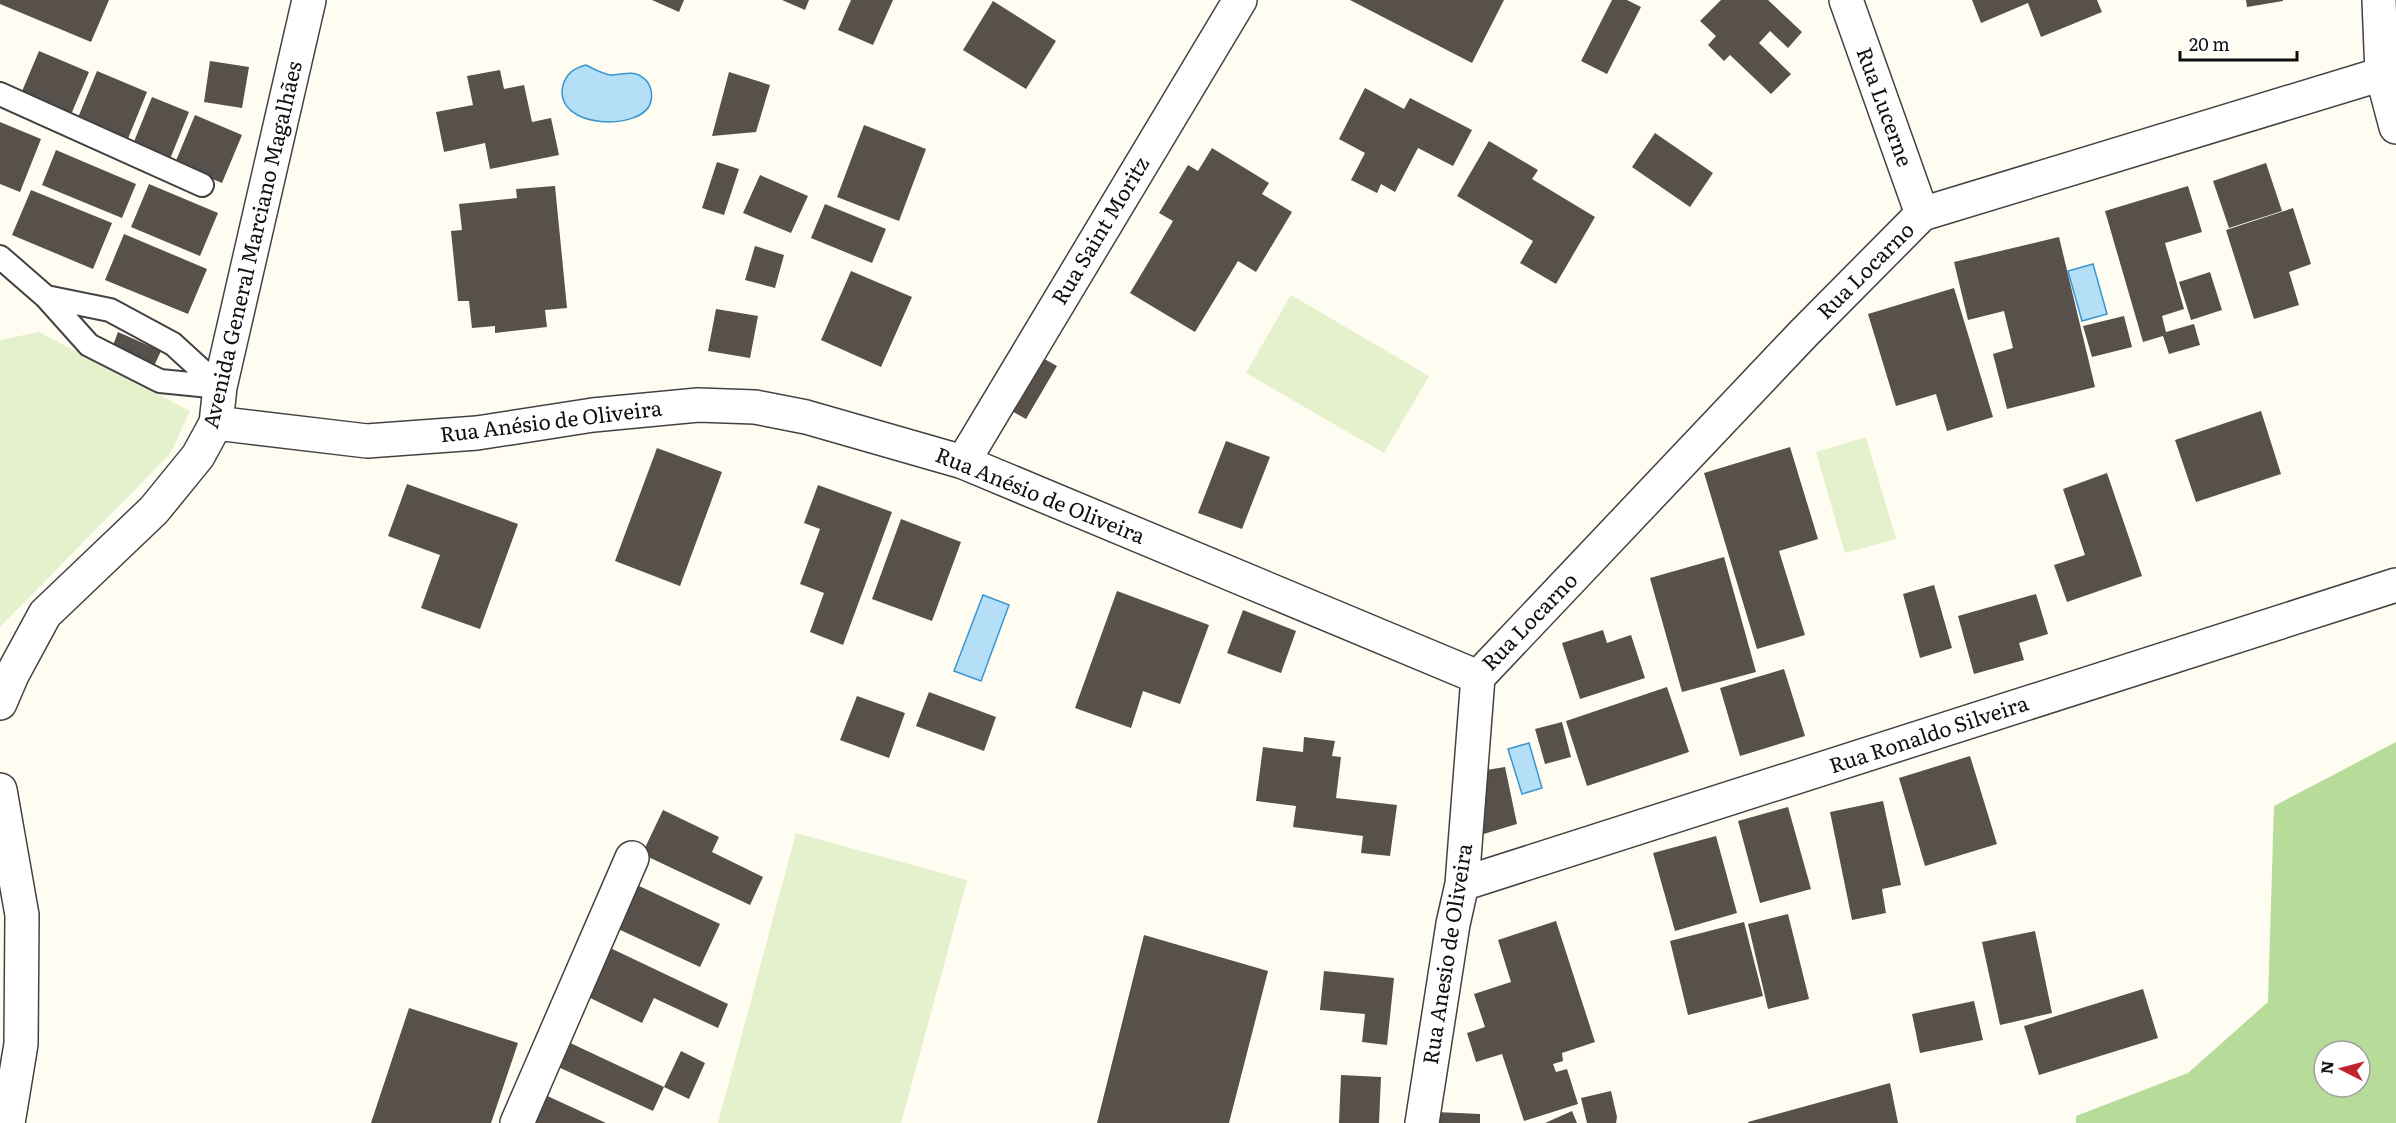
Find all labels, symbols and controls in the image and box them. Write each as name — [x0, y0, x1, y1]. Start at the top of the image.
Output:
scale bar — [2180, 24, 2297, 62]
text: 20 m — [2189, 30, 2230, 57]
street label: Rua Lucerne — [1850, 42, 1922, 170]
street label: Avenida General Marciano Magalhães — [193, 58, 308, 431]
street label: Rua Saint Moritz — [1042, 150, 1155, 309]
street label: Rua Locarno — [1809, 214, 1920, 325]
street label: Rua Anésio de Oliveira — [438, 390, 664, 449]
street label: Rua Anésio de Oliveira — [932, 437, 1151, 550]
street label: Rua Locarno — [1473, 564, 1583, 676]
street label: Rua Ronaldo Silveira — [1825, 686, 2033, 779]
street label: Rua Anesio de Oliveira — [1413, 840, 1478, 1066]
north arrow — [2312, 1039, 2372, 1099]
text: N — [2313, 1059, 2339, 1075]

